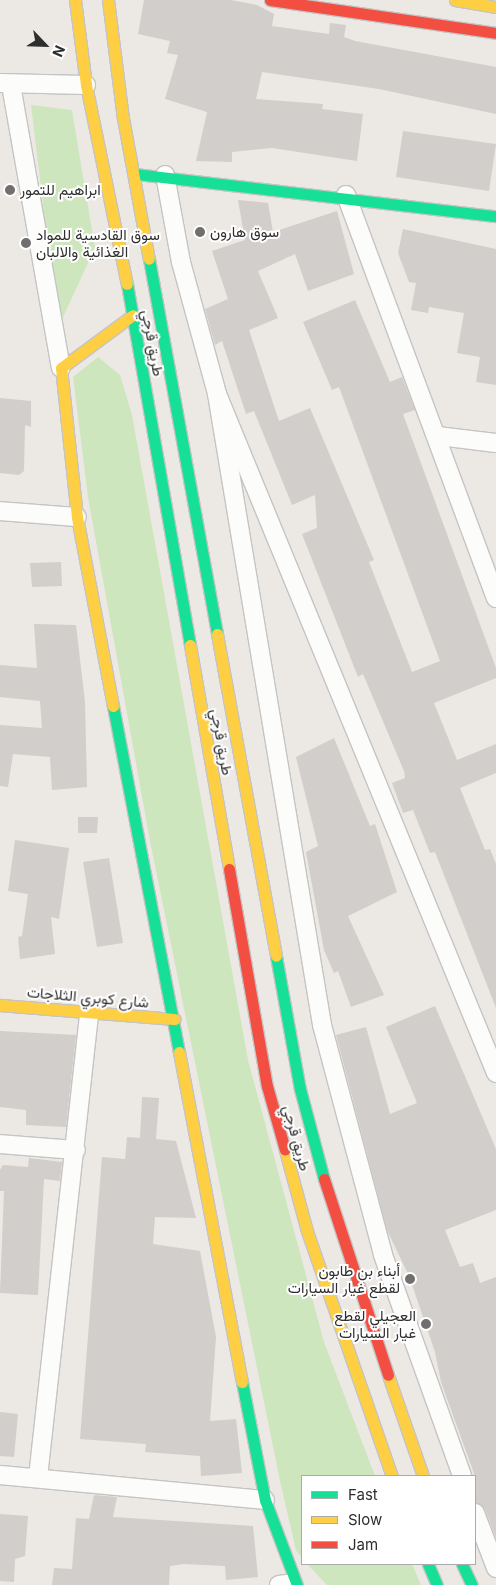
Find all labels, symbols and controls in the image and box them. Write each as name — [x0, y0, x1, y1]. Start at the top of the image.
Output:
north arrow — [20, 20, 70, 70]
text: N — [49, 43, 69, 60]
place label: ابراهيم للتمور — [20, 181, 101, 199]
marker: ابراهيم للتمور — [4, 184, 16, 196]
place label: سوق هارون — [210, 223, 279, 241]
place label: سوق القادسية للمواد الغذائية والالبان — [36, 225, 160, 260]
marker: سوق هارون — [194, 226, 206, 238]
marker: سوق القادسية للمواد الغذائية والالبان — [20, 237, 32, 249]
street label: طريق قرجي — [138, 308, 168, 378]
street label: طريق قرجي — [207, 707, 237, 777]
street label: شارع كوبري الثلاجات — [26, 983, 150, 1011]
street label: طريق قرجي — [280, 1103, 314, 1173]
place label: أبناء بن طابون لقطع غيار السيارات — [288, 1261, 400, 1296]
marker: أبناء بن طابون لقطع غيار السيارات — [404, 1273, 416, 1285]
place label: العجيلي لقطع غيار السيارات — [334, 1306, 416, 1341]
marker: العجيلي لقطع غيار السيارات — [420, 1318, 432, 1330]
legend — [301, 1475, 476, 1565]
text: Fast — [348, 1485, 378, 1504]
text: Slow — [348, 1510, 382, 1529]
text: Jam — [348, 1535, 378, 1554]

